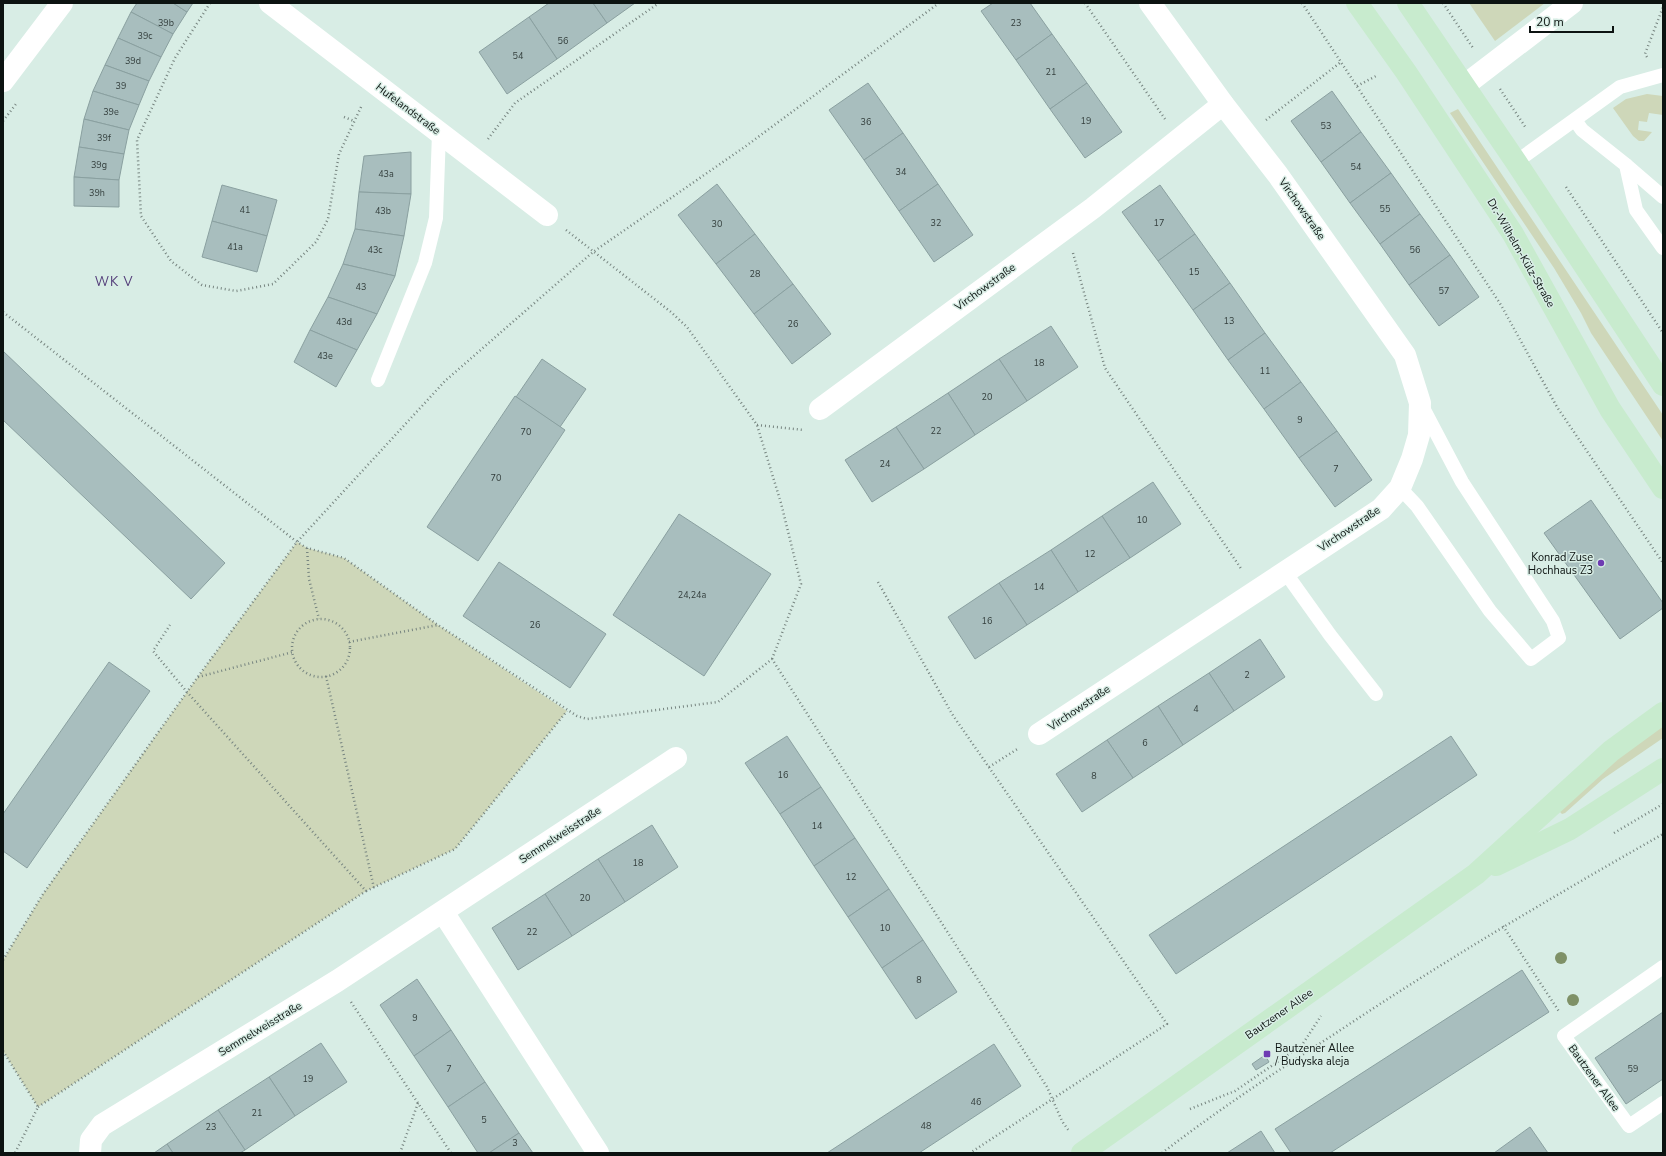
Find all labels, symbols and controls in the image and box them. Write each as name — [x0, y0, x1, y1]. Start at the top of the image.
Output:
scale bar — [1530, 8, 1613, 34]
text: 20 m — [1536, 14, 1564, 30]
house number: 39b — [158, 17, 174, 29]
house number: 23 — [1011, 17, 1021, 29]
house number: 39c — [138, 30, 152, 42]
house number: 56 — [558, 35, 568, 47]
house number: 54 — [513, 50, 524, 62]
house number: 39d — [125, 55, 141, 67]
house number: 21 — [1046, 66, 1056, 78]
house number: 39 — [116, 80, 126, 92]
street label: Hufelandstraße — [373, 80, 443, 138]
house number: 39e — [103, 106, 119, 118]
house number: 19 — [1081, 115, 1091, 127]
house number: 36 — [861, 116, 871, 128]
house number: 53 — [1321, 120, 1331, 132]
house number: 39f — [97, 132, 112, 144]
house number: 39g — [91, 159, 107, 171]
house number: 54 — [1351, 161, 1362, 173]
house number: 34 — [896, 166, 907, 178]
house number: 43a — [378, 168, 394, 180]
street label: Virchowstraße — [1275, 174, 1329, 243]
house number: 39h — [89, 187, 105, 199]
street label: Dr.-Wilhelm-Külz-Straße — [1484, 196, 1558, 310]
house number: 55 — [1380, 203, 1390, 215]
house number: 41 — [240, 204, 250, 216]
house number: 43b — [375, 205, 391, 217]
house number: 32 — [931, 217, 941, 229]
house number: 17 — [1154, 217, 1164, 229]
house number: 30 — [712, 218, 722, 230]
house number: 41a — [227, 241, 243, 253]
house number: 43c — [368, 244, 382, 256]
house number: 56 — [1410, 244, 1420, 256]
street label: Virchowstraße — [951, 260, 1019, 315]
house number: 15 — [1189, 266, 1199, 278]
house number: 28 — [750, 268, 760, 280]
district label: WK V — [95, 273, 133, 291]
house number: 43 — [356, 281, 366, 293]
house number: 57 — [1439, 285, 1449, 297]
house number: 13 — [1224, 315, 1234, 327]
house number: 43d — [336, 316, 352, 328]
house number: 26 — [788, 318, 798, 330]
house number: 43e — [317, 350, 333, 362]
house number: 18 — [1034, 357, 1044, 369]
house number: 11 — [1260, 365, 1270, 377]
house number: 20 — [982, 391, 992, 403]
house number: 9 — [1297, 414, 1303, 426]
house number: 22 — [931, 425, 941, 437]
house number: 70 — [521, 426, 531, 438]
house number: 24 — [880, 458, 891, 470]
house number: 7 — [1333, 463, 1339, 475]
house number: 70 — [491, 472, 501, 484]
street label: Virchowstraße — [1314, 503, 1383, 556]
house number: 10 — [1137, 514, 1147, 526]
house number: 12 — [1085, 548, 1095, 560]
place label: Konrad Zuse Hochhaus Z3 — [1528, 550, 1593, 578]
marker: Konrad Zuse Hochhaus Z3 — [1596, 558, 1606, 568]
house number: 14 — [1034, 581, 1045, 593]
house number: 24,24a — [678, 589, 706, 601]
house number: 16 — [982, 615, 992, 627]
house number: 26 — [530, 619, 540, 631]
house number: 2 — [1244, 669, 1250, 681]
street label: Virchowstraße — [1044, 682, 1113, 735]
house number: 4 — [1193, 703, 1199, 715]
house number: 6 — [1142, 737, 1148, 749]
house number: 16 — [778, 769, 788, 781]
house number: 8 — [1091, 770, 1097, 782]
street label: Semmelweisstraße — [516, 803, 604, 867]
house number: 14 — [812, 820, 823, 832]
house number: 18 — [633, 857, 643, 869]
house number: 12 — [846, 871, 856, 883]
house number: 20 — [580, 892, 590, 904]
house number: 10 — [880, 922, 890, 934]
house number: 22 — [527, 926, 537, 938]
house number: 8 — [916, 974, 922, 986]
street label: Bautzener Allee — [1242, 985, 1316, 1043]
street label: Semmelweisstraße — [216, 998, 305, 1060]
house number: 9 — [412, 1012, 418, 1024]
place label: Bautzener Allee / Budyska aleja — [1274, 1041, 1354, 1069]
street label: Bautzener Allee — [1565, 1042, 1623, 1115]
marker: Bautzener Allee / Budyska aleja — [1262, 1049, 1272, 1059]
house number: 7 — [446, 1063, 452, 1075]
house number: 59 — [1628, 1063, 1638, 1075]
house number: 19 — [303, 1073, 313, 1085]
house number: 46 — [971, 1096, 981, 1108]
house number: 21 — [252, 1107, 262, 1119]
house number: 5 — [481, 1114, 487, 1126]
house number: 48 — [921, 1120, 931, 1132]
house number: 23 — [206, 1121, 216, 1133]
house number: 3 — [512, 1137, 518, 1149]

